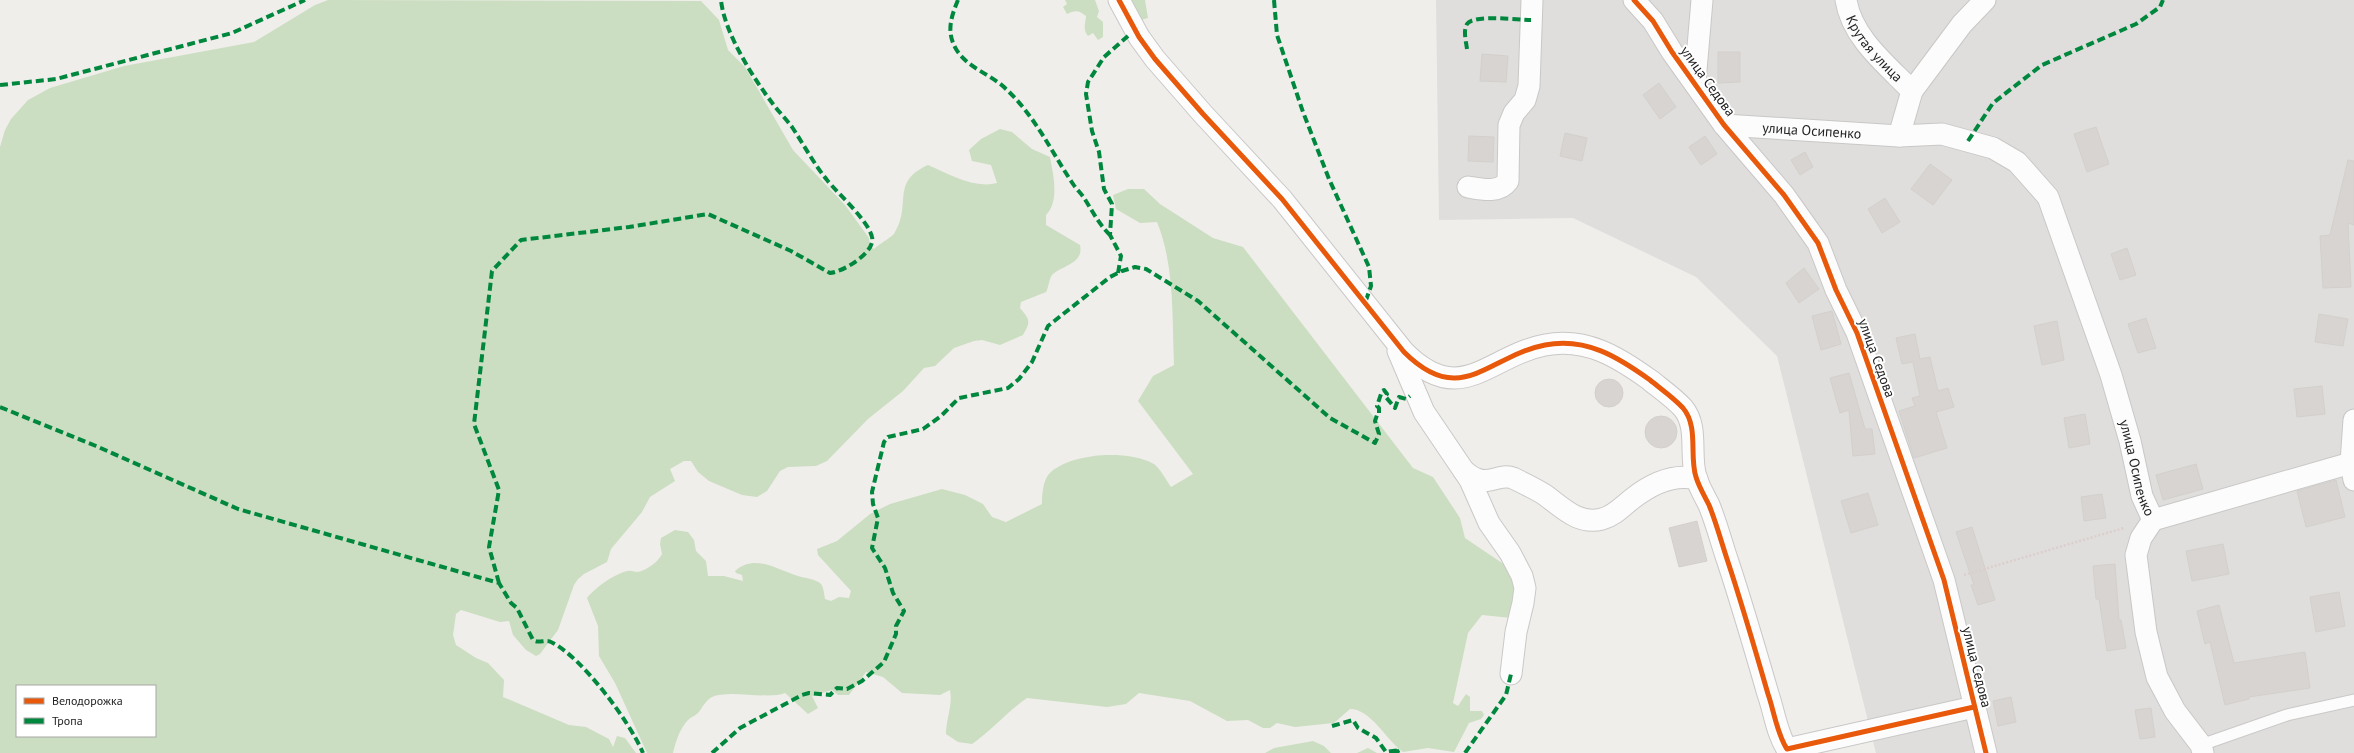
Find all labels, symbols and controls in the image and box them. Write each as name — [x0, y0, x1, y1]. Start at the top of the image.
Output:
street label: Крутая улица — [1842, 12, 1907, 86]
street label: улица Седова — [1676, 42, 1740, 120]
street label: улица Осипенко — [1762, 118, 1862, 143]
street label: улица Седова — [1854, 316, 1900, 400]
street label: улица Осипенко — [2115, 417, 2159, 519]
street label: улица Седова — [1958, 625, 1996, 709]
legend — [16, 685, 156, 737]
text: Велодорожка — [52, 693, 123, 708]
text: Тропа — [52, 713, 83, 728]

